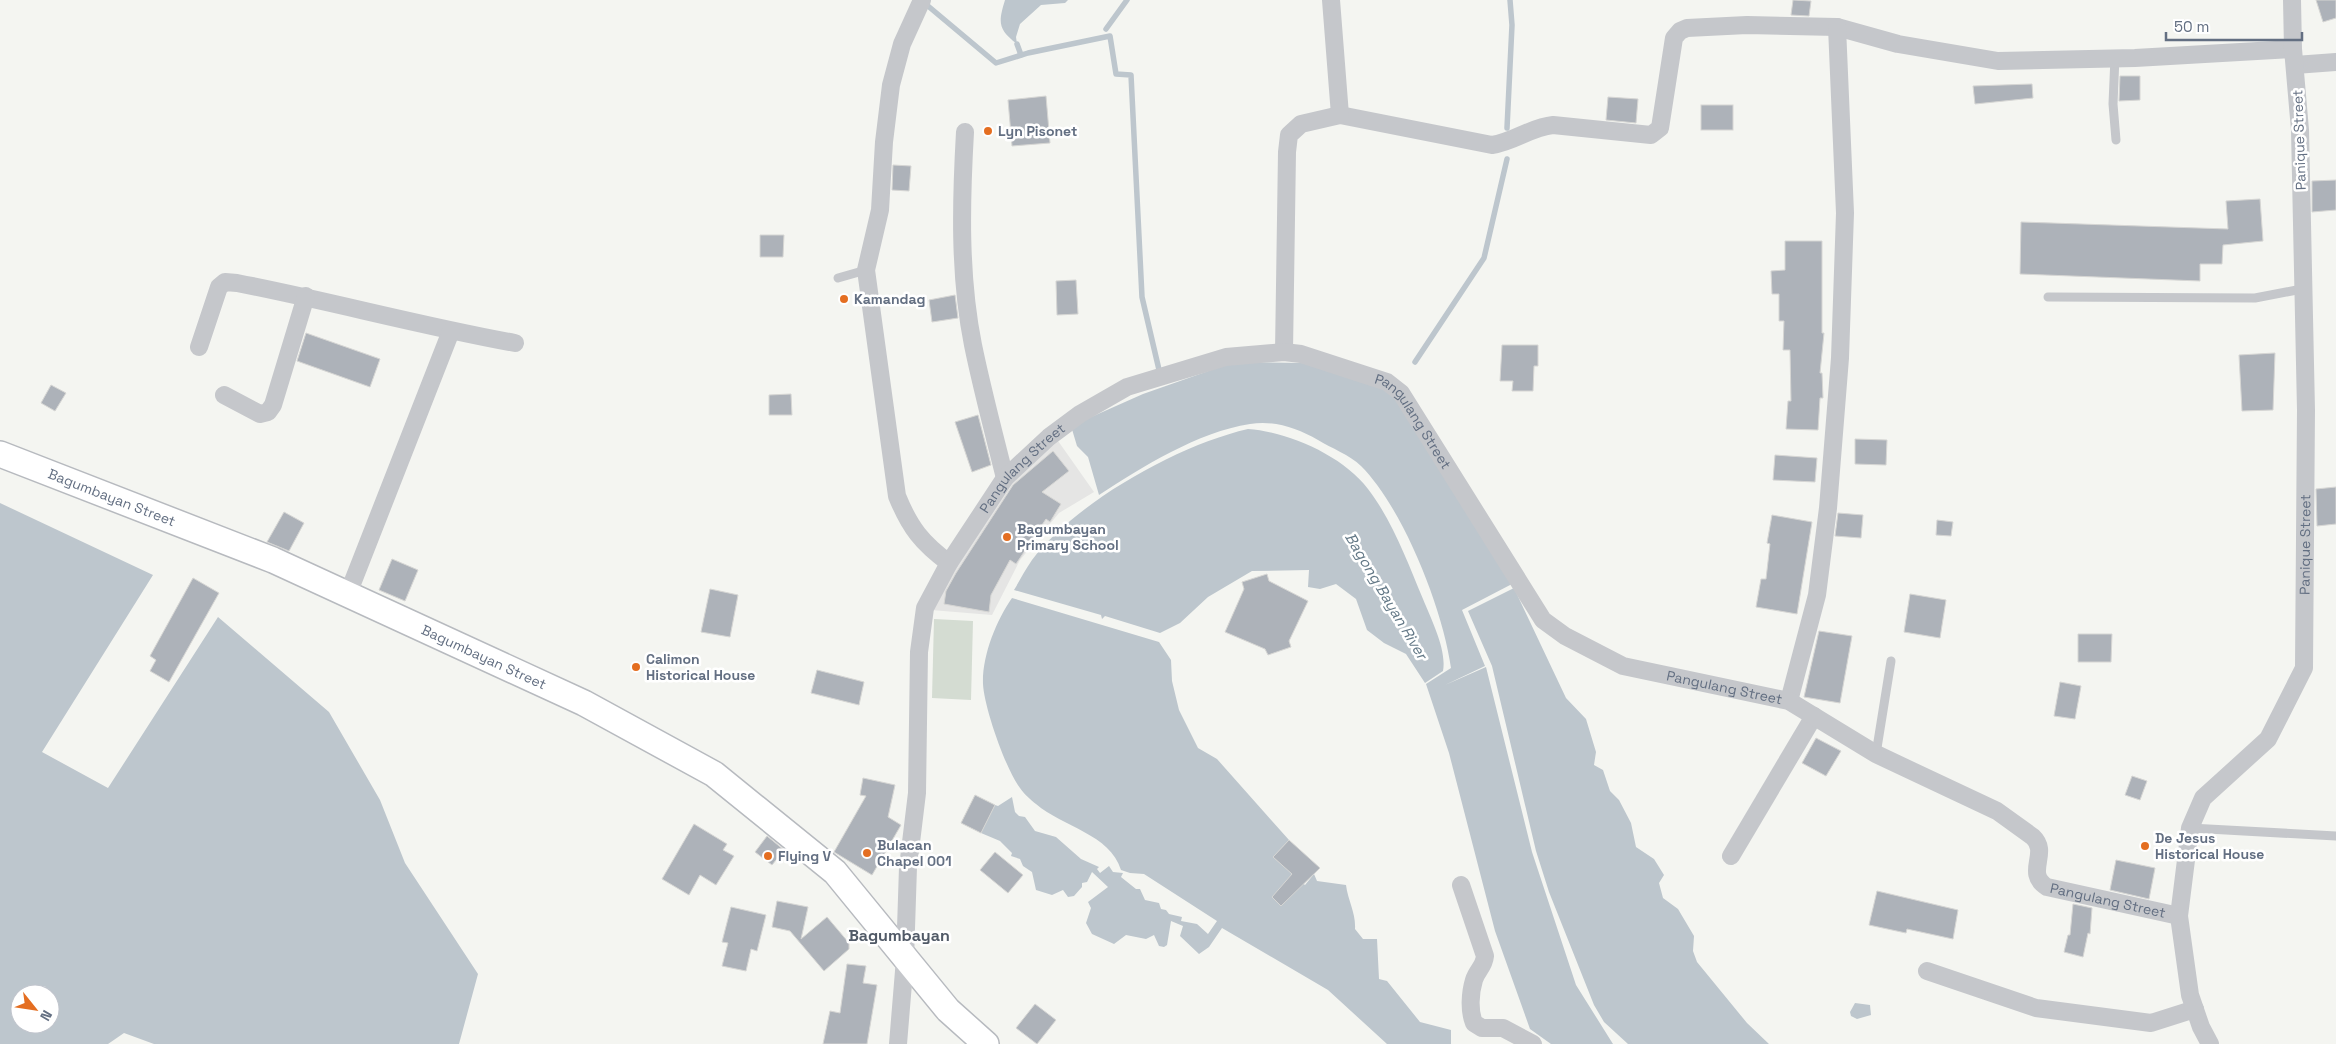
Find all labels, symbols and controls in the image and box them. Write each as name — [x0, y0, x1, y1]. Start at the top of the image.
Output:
scale bar — [2166, 10, 2302, 42]
text: 50 m — [2174, 17, 2209, 36]
street label: Panique Street — [2288, 89, 2310, 191]
place label: Lyn Pisonet — [998, 122, 1077, 140]
marker: Lyn Pisonet — [982, 125, 994, 137]
place label: Kamandag — [854, 290, 925, 308]
marker: Kamandag — [838, 293, 850, 305]
street label: Pangulang Street — [1373, 370, 1455, 472]
street label: Pangulang Street — [975, 419, 1069, 516]
street label: Bagumbayan Street — [46, 465, 178, 530]
street label: Panique Street — [2296, 494, 2314, 595]
place label: Bagumbayan Primary School — [1017, 520, 1119, 554]
water label: Bagong Bayan River — [1341, 529, 1432, 664]
marker: Bagumbayan Primary School — [1001, 531, 1013, 543]
street label: Bagumbayan Street — [419, 621, 549, 693]
place label: Calimon Historical House — [646, 650, 755, 684]
marker: Calimon Historical House — [630, 661, 642, 673]
street label: Pangulang Street — [1665, 666, 1784, 708]
place label: De Jesus Historical House — [2155, 829, 2264, 863]
place label: Bulacan Chapel 001 — [877, 836, 952, 870]
marker: De Jesus Historical House — [2139, 840, 2151, 852]
place label: Flying V — [778, 847, 831, 865]
marker: Bulacan Chapel 001 — [861, 847, 873, 859]
marker: Flying V — [762, 850, 774, 862]
street label: Pangulang Street — [2048, 879, 2167, 922]
district label: Bagumbayan — [848, 925, 950, 946]
north arrow — [10, 984, 60, 1034]
text: N — [36, 1007, 56, 1024]

